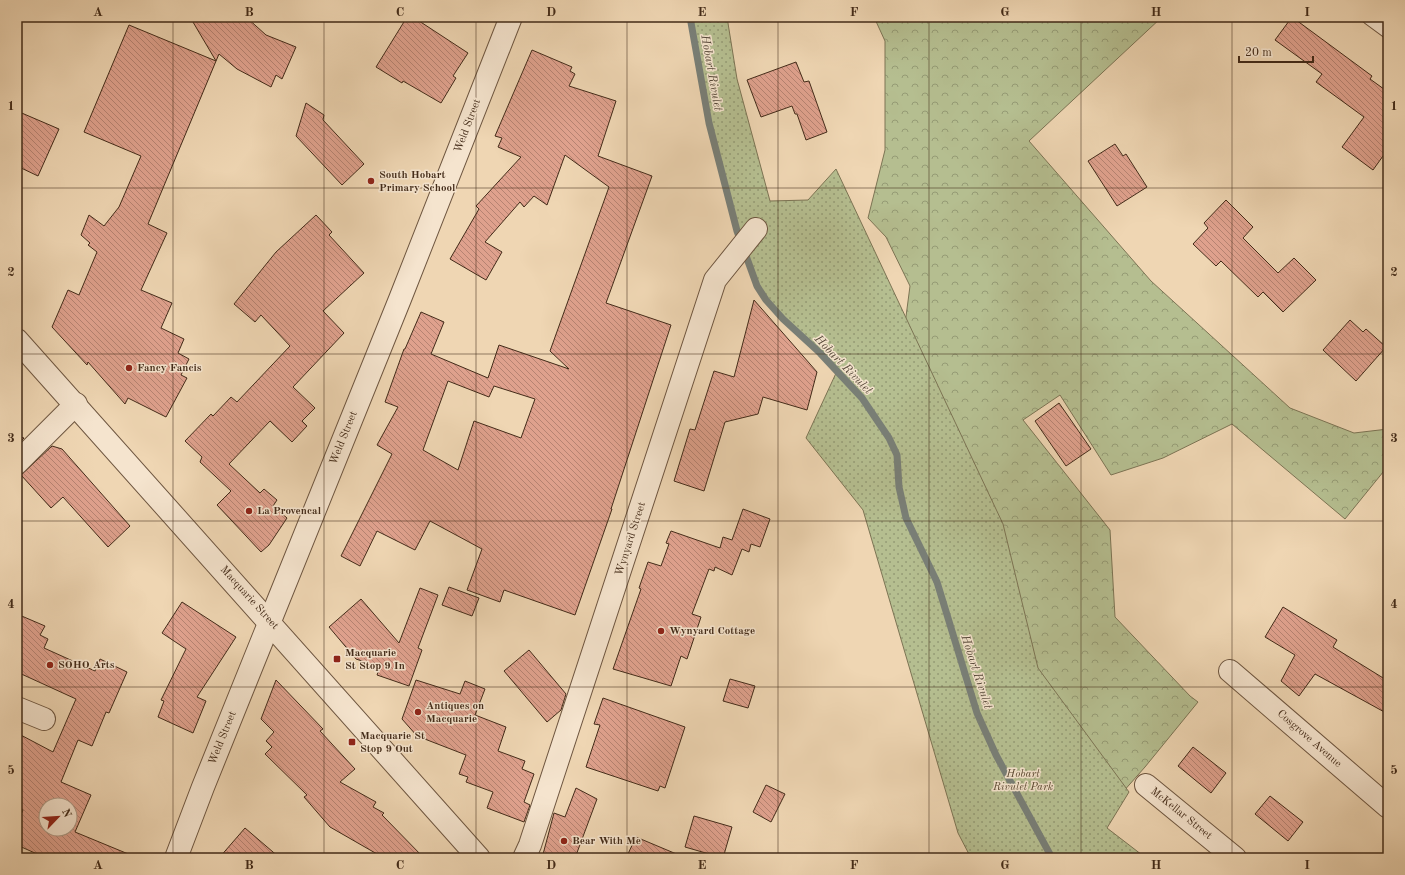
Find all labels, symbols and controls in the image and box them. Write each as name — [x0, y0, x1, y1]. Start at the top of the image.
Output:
text: A — [93, 6, 103, 19]
text: B — [244, 6, 254, 19]
text: C — [396, 6, 404, 19]
text: D — [546, 6, 556, 19]
text: E — [698, 6, 707, 19]
text: F — [850, 6, 859, 19]
text: G — [1000, 6, 1010, 19]
text: H — [1151, 6, 1162, 19]
text: I — [1304, 6, 1310, 19]
water label: Hobart Rivulet — [698, 33, 724, 112]
scale bar — [1239, 38, 1313, 64]
text: 20 m — [1245, 47, 1272, 59]
street label: Weld Street — [453, 97, 483, 154]
text: 1 — [7, 100, 15, 113]
text: 1 — [1390, 100, 1398, 113]
place label: South Hobart Primary School — [379, 170, 456, 194]
marker: South Hobart Primary School — [366, 176, 376, 186]
text: 2 — [7, 266, 15, 279]
text: 2 — [1390, 266, 1398, 279]
water label: Hobart Rivulet — [811, 332, 874, 397]
marker: Fancy Fancis — [124, 363, 134, 373]
place label: Fancy Fancis — [137, 363, 202, 374]
street label: Weld Street — [328, 410, 360, 466]
text: 3 — [7, 432, 15, 445]
text: 3 — [1390, 432, 1398, 445]
street label: Wynyard Street — [614, 501, 648, 577]
marker: La Provencal — [244, 506, 254, 516]
place label: La Provencal — [257, 506, 322, 517]
street label: Macquarie Street — [218, 564, 280, 632]
text: 4 — [7, 598, 15, 611]
text: 4 — [1390, 598, 1398, 611]
marker: Wynyard Cottage — [656, 626, 666, 636]
place label: Wynyard Cottage — [669, 626, 755, 637]
water label: Hobart Rivulet — [958, 633, 994, 711]
place label: Macquarie St Stop 9 In — [345, 648, 405, 672]
marker: Macquarie St Stop 9 In — [332, 654, 342, 664]
marker: SOHO Arts — [45, 660, 55, 670]
place label: SOHO Arts — [58, 660, 115, 671]
place label: Antiques on Macquarie — [426, 701, 484, 725]
marker: Antiques on Macquarie — [413, 707, 423, 717]
street label: Cosgrove Avenue — [1275, 708, 1343, 770]
street label: Weld Street — [207, 710, 239, 766]
place label: Macquarie St Stop 9 Out — [360, 731, 425, 755]
marker: Macquarie St Stop 9 Out — [347, 737, 357, 747]
text: 5 — [7, 764, 15, 777]
text: 5 — [1390, 764, 1398, 777]
park label: Hobart Rivulet Park — [992, 769, 1054, 793]
street label: McKellar Street — [1148, 786, 1214, 842]
north arrow — [38, 797, 78, 837]
text: N — [59, 807, 73, 820]
marker: Bear With Me — [559, 836, 569, 846]
place label: Bear With Me — [572, 836, 641, 847]
text: A — [93, 859, 103, 872]
text: B — [244, 859, 254, 872]
text: C — [396, 859, 404, 872]
text: D — [546, 859, 556, 872]
text: E — [698, 859, 707, 872]
text: F — [850, 859, 859, 872]
text: G — [1000, 859, 1010, 872]
text: H — [1151, 859, 1162, 872]
text: I — [1304, 859, 1310, 872]

